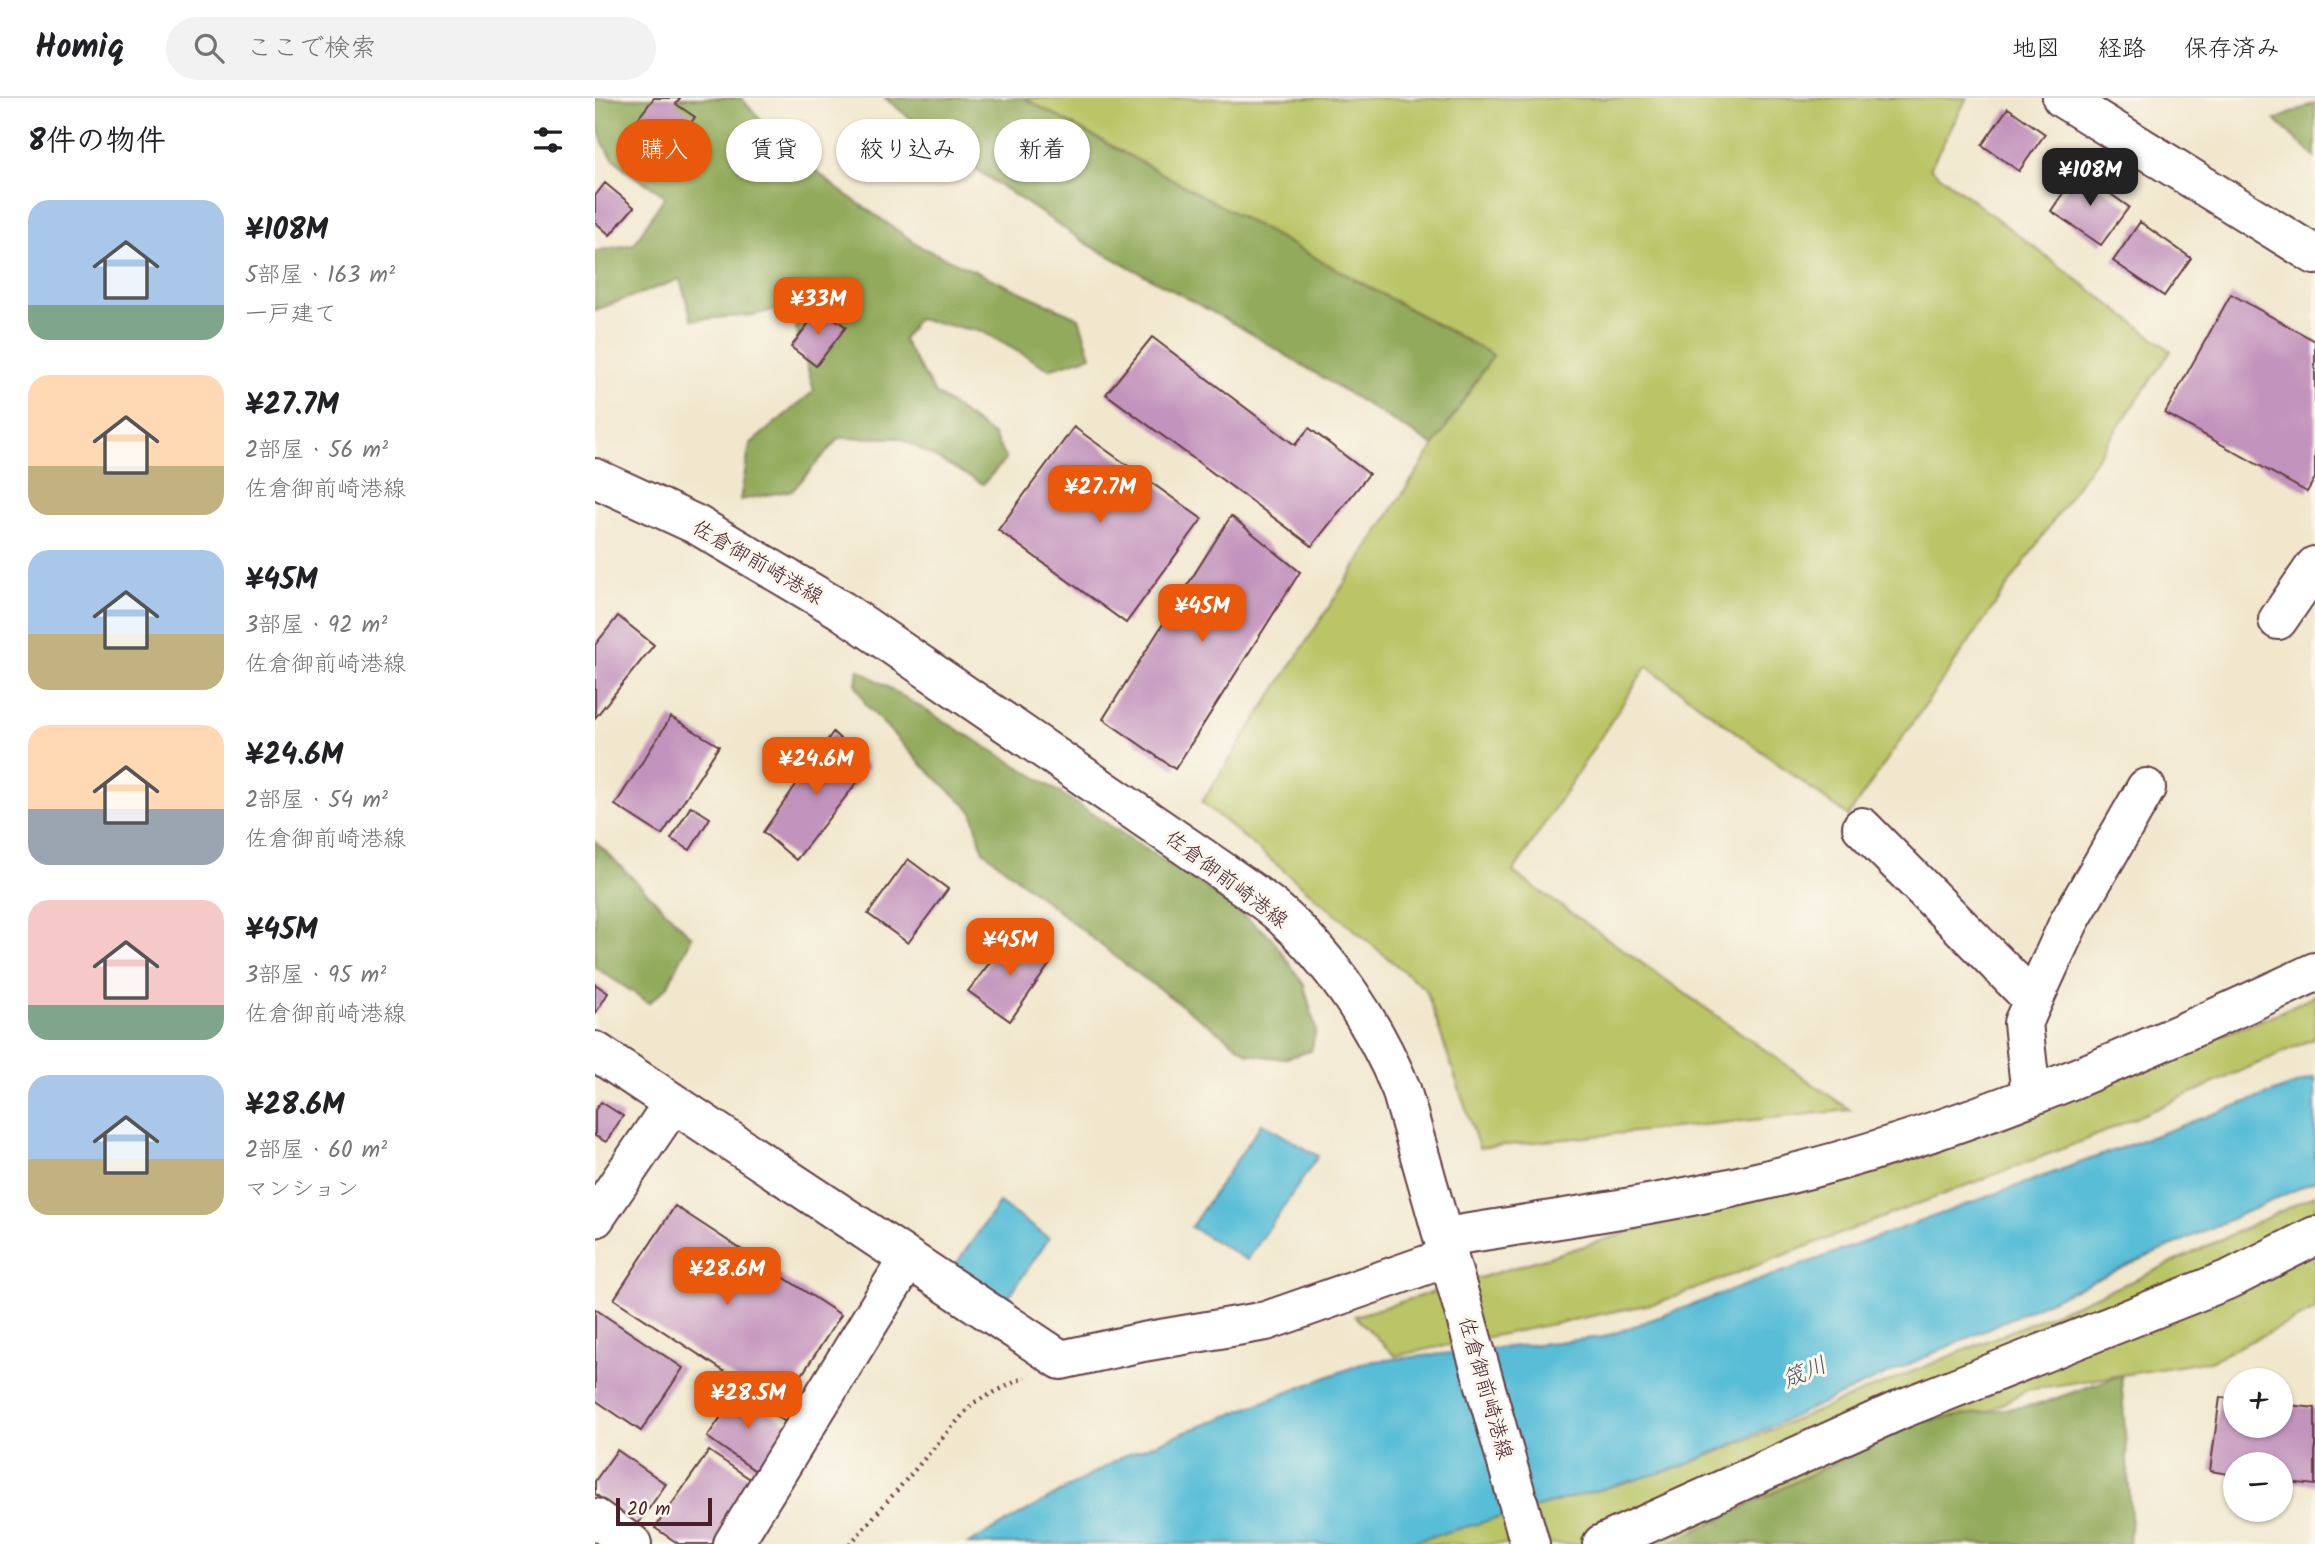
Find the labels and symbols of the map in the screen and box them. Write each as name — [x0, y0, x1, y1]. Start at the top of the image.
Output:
pin: ¥108M — [2041, 148, 2139, 208]
pin: ¥33M — [777, 278, 859, 337]
pin: ¥27.7M — [1043, 466, 1157, 525]
street label: 佐倉御前崎港線 — [685, 512, 829, 614]
pin: ¥45M — [1161, 584, 1243, 644]
pin: ¥24.6M — [759, 738, 873, 797]
street label: 佐倉御前崎港線 — [1157, 823, 1295, 938]
pin: ¥45M — [969, 918, 1051, 978]
pin: ¥28.6M — [670, 1248, 784, 1307]
street label: 佐倉御前崎港線 — [1448, 1313, 1521, 1464]
water label: 筬川 — [1777, 1348, 1833, 1399]
pin: ¥28.5M — [691, 1372, 805, 1431]
scale bar — [616, 1495, 712, 1527]

